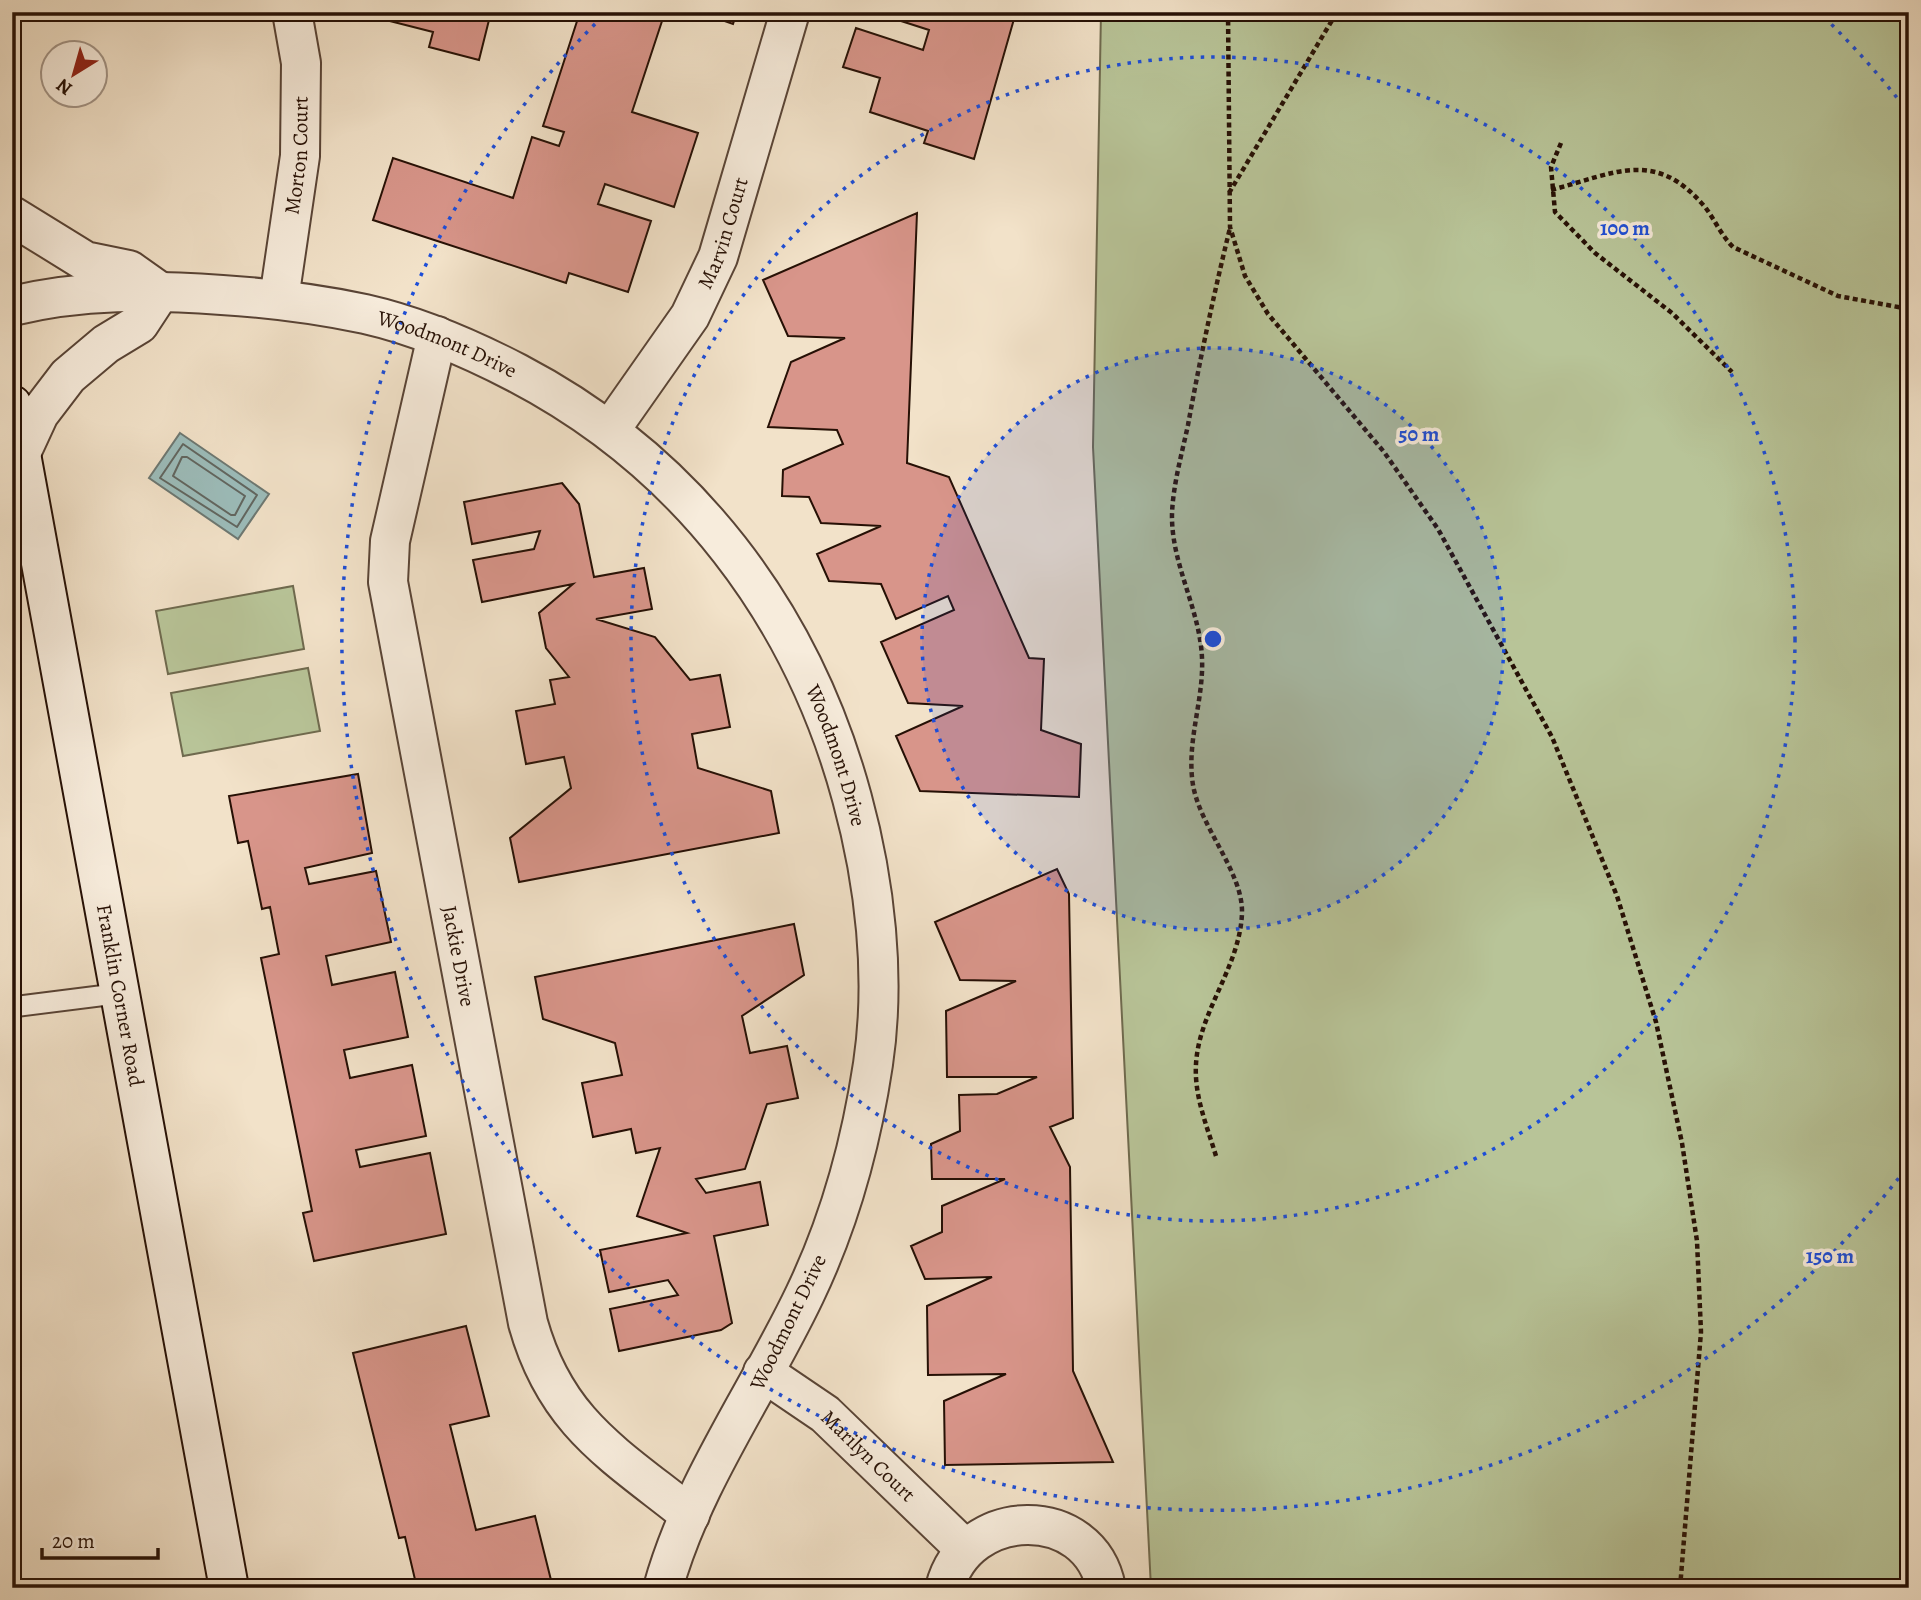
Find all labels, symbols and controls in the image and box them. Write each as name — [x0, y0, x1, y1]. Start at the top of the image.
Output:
north arrow — [38, 38, 108, 108]
text: N — [51, 72, 78, 101]
street label: Morton Court — [278, 96, 315, 216]
street label: Marvin Court — [691, 174, 755, 293]
text: 100 m — [1600, 214, 1650, 242]
street label: Woodmont Drive — [373, 303, 522, 385]
text: 50 m — [1399, 420, 1440, 448]
centre of rings — [1201, 627, 1225, 651]
street label: Woodmont Drive — [799, 679, 873, 829]
street label: Franklin Corner Road — [90, 902, 151, 1089]
street label: Jackie Drive — [435, 903, 482, 1009]
text: 150 m — [1806, 1242, 1855, 1270]
street label: Woodmont Drive — [743, 1249, 833, 1395]
street label: Marilyn Court — [815, 1404, 922, 1508]
scale bar — [42, 1516, 158, 1560]
text: 20 m — [52, 1527, 95, 1555]

